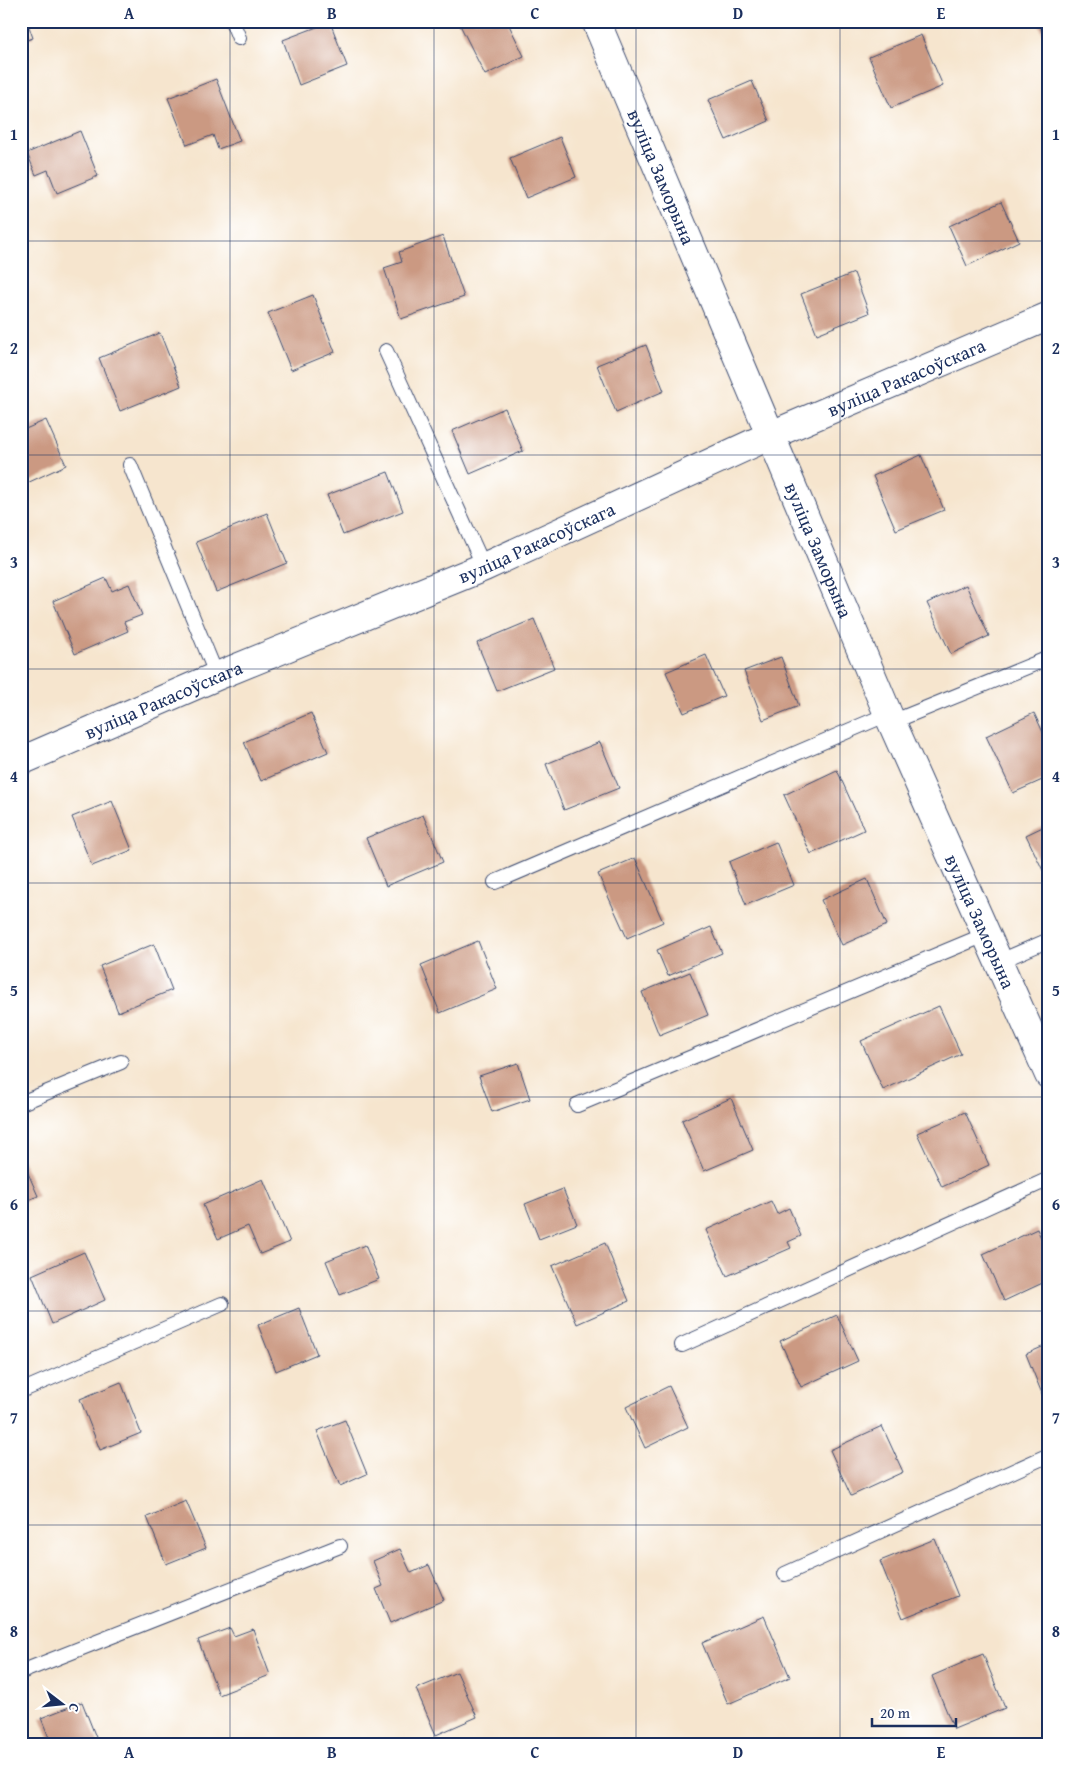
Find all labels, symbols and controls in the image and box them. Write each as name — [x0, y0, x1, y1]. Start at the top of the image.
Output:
text: A — [124, 1, 135, 25]
text: B — [327, 1, 337, 25]
text: C — [530, 1, 540, 25]
text: D — [733, 1, 743, 25]
text: E — [937, 1, 946, 25]
street label: вуліца Заморына — [621, 105, 703, 249]
text: 1 — [10, 122, 18, 146]
text: 1 — [1052, 122, 1060, 146]
street label: вуліца Ракасоўскага — [823, 331, 990, 423]
text: 2 — [10, 336, 18, 360]
text: 2 — [1052, 336, 1060, 360]
street label: вуліца Заморына — [778, 478, 860, 622]
street label: вуліца Ракасоўскага — [454, 495, 620, 590]
text: 3 — [10, 550, 18, 574]
text: 3 — [1052, 550, 1060, 574]
street label: вуліца Ракасоўскага — [80, 653, 246, 746]
text: 4 — [10, 764, 18, 788]
text: 4 — [1052, 764, 1060, 788]
street label: вуліца Заморына — [938, 850, 1023, 993]
text: 5 — [10, 978, 18, 1002]
text: 5 — [1052, 978, 1060, 1002]
text: 6 — [10, 1192, 18, 1216]
text: 6 — [1052, 1192, 1060, 1216]
text: 7 — [10, 1405, 18, 1429]
text: 7 — [1052, 1405, 1060, 1429]
text: 8 — [10, 1619, 18, 1643]
text: 8 — [1052, 1619, 1060, 1643]
north arrow — [38, 1678, 88, 1728]
scale bar — [872, 1696, 956, 1728]
text: С — [64, 1701, 85, 1714]
text: 20 m — [880, 1702, 911, 1723]
text: A — [124, 1740, 135, 1764]
text: B — [327, 1740, 337, 1764]
text: C — [530, 1740, 540, 1764]
text: D — [733, 1740, 743, 1764]
text: E — [937, 1740, 946, 1764]

